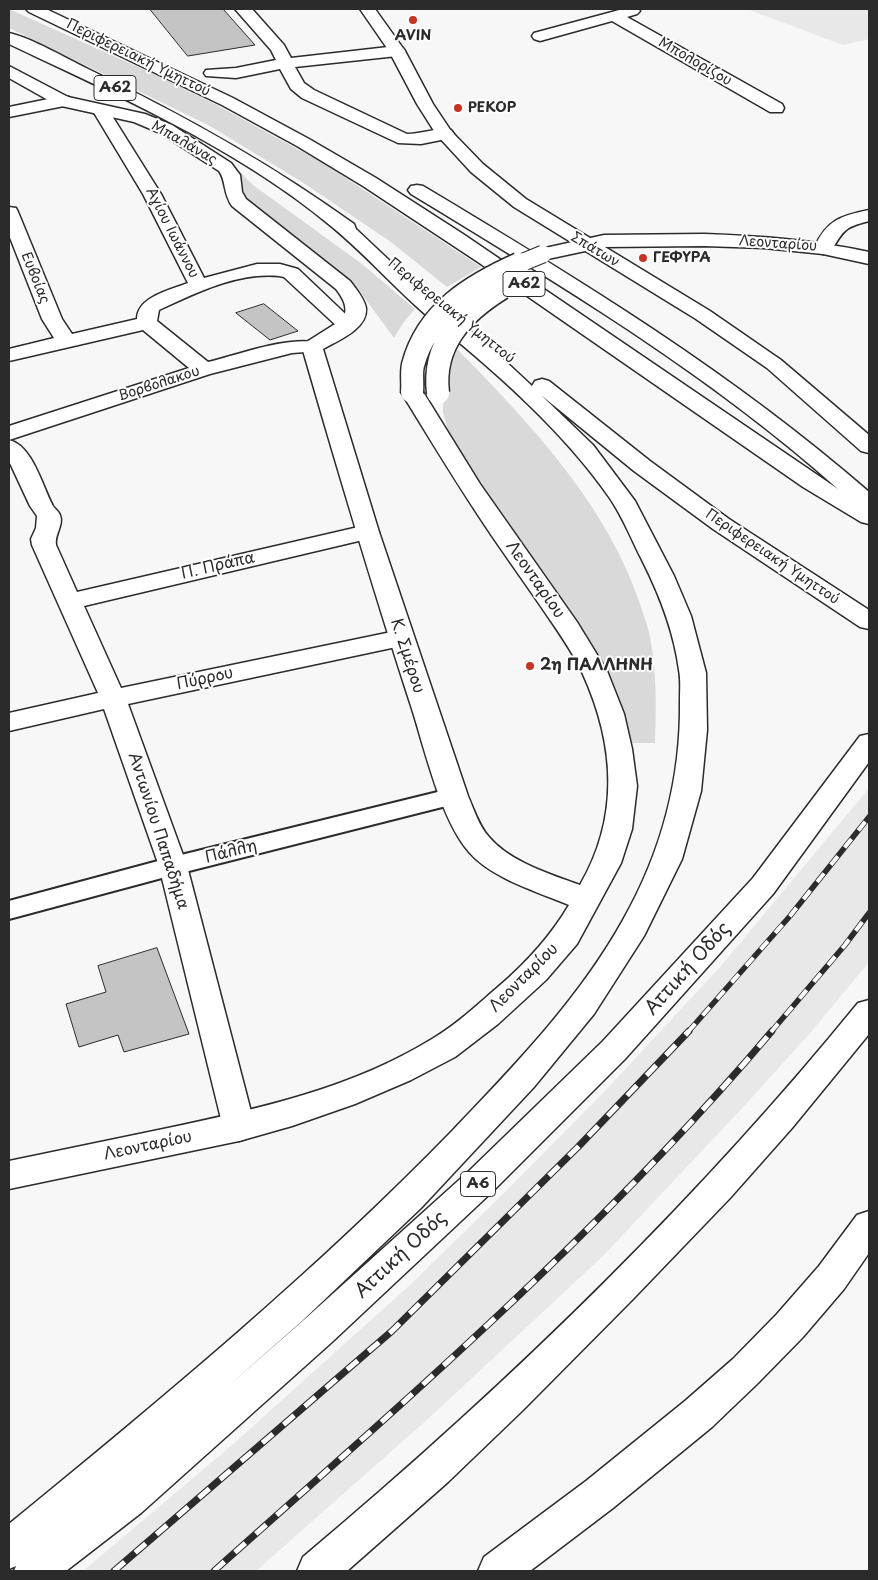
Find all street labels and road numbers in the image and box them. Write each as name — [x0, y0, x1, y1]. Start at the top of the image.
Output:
street label: Περιφερειακή Υμηττού — [63, 16, 213, 100]
street label: Μπολορίζου — [655, 34, 735, 90]
road number: Α62 — [94, 76, 136, 100]
street label: Μπαλάνας — [148, 118, 220, 168]
street label: Αγίου Ιωάννου — [142, 185, 202, 281]
street label: Σπάτων — [568, 229, 622, 271]
street label: Λεονταρίου — [738, 233, 818, 255]
street label: Ευβοίας — [17, 250, 53, 306]
street label: Περιφερειακή Υμηττού — [384, 255, 518, 367]
road number: Α62 — [503, 272, 545, 296]
street label: Βορβολακου — [116, 363, 202, 405]
street label: Περιφερειακή Υμηττού — [702, 506, 842, 608]
street label: Λεονταρίου — [501, 538, 569, 622]
street label: Π. Πράπα — [179, 548, 257, 584]
street label: Κ. Σμέρου — [386, 616, 428, 696]
street label: Πύρρου — [175, 664, 235, 694]
street label: Αντωνίου Παπαδήμα — [124, 750, 192, 912]
street label: Πάλλη — [203, 836, 259, 868]
street label: Αττική Οδός — [640, 918, 736, 1020]
street label: Λεονταρίου — [486, 940, 562, 1016]
street label: Λεονταρίου — [102, 1127, 194, 1165]
road number: Α6 — [460, 1172, 496, 1196]
street label: Αττική Οδός — [350, 1207, 452, 1303]

